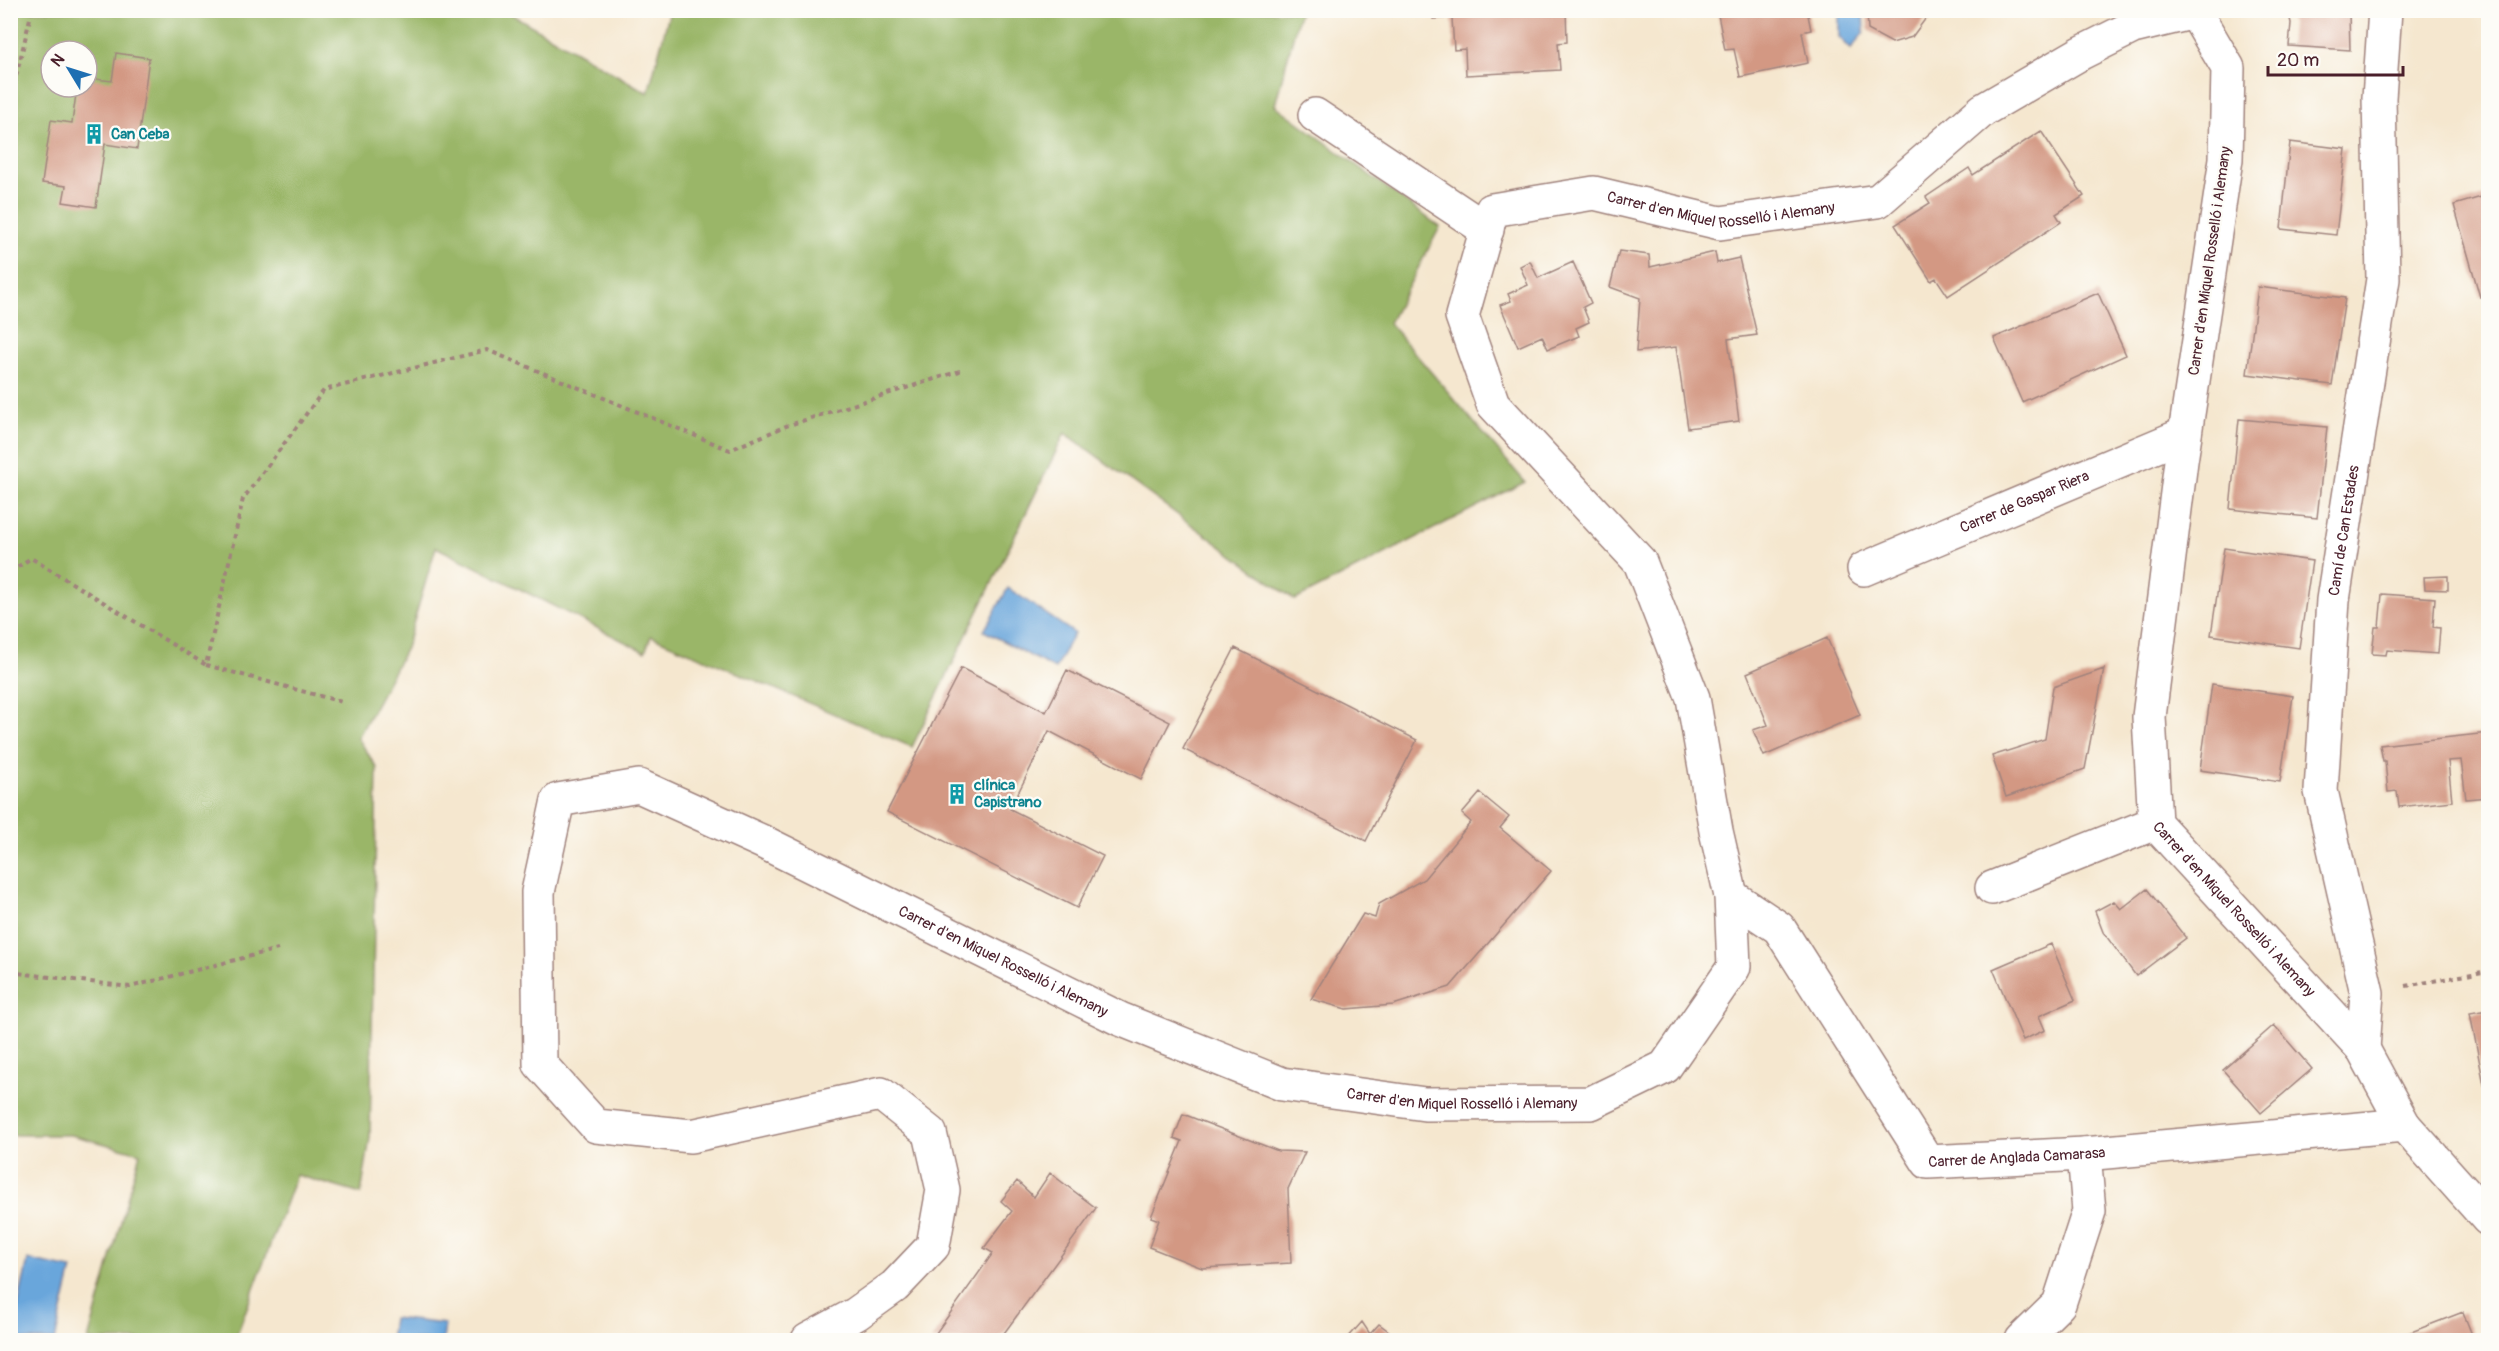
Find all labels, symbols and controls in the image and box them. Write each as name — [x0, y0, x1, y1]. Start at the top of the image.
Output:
north arrow — [39, 39, 99, 99]
scale bar — [2268, 39, 2403, 77]
text: 20 m — [2277, 49, 2319, 72]
text: N — [47, 50, 69, 71]
building icon: Can Ceba — [82, 122, 106, 146]
place label: Can Ceba — [111, 125, 170, 144]
street label: Carrer d'en Miquel Rosselló i Alemany — [2185, 145, 2236, 377]
street label: Carrer d'en Miquel Rosselló i Alemany — [1605, 187, 1837, 233]
street label: Camí de Can Estades — [2324, 464, 2363, 597]
street label: Carrer de Gaspar Riera — [1957, 466, 2092, 537]
place label: clínica Capistrano — [973, 776, 1041, 812]
building icon: clínica Capistrano — [945, 782, 969, 806]
street label: Carrer d'en Miquel Rosselló i Alemany — [2149, 817, 2320, 1001]
street label: Carrer d'en Miquel Rosselló i Alemany — [895, 901, 1112, 1021]
street label: Carrer d'en Miquel Rosselló i Alemany — [1345, 1084, 1578, 1114]
street label: Carrer de Anglada Camarasa — [1928, 1143, 2106, 1171]

